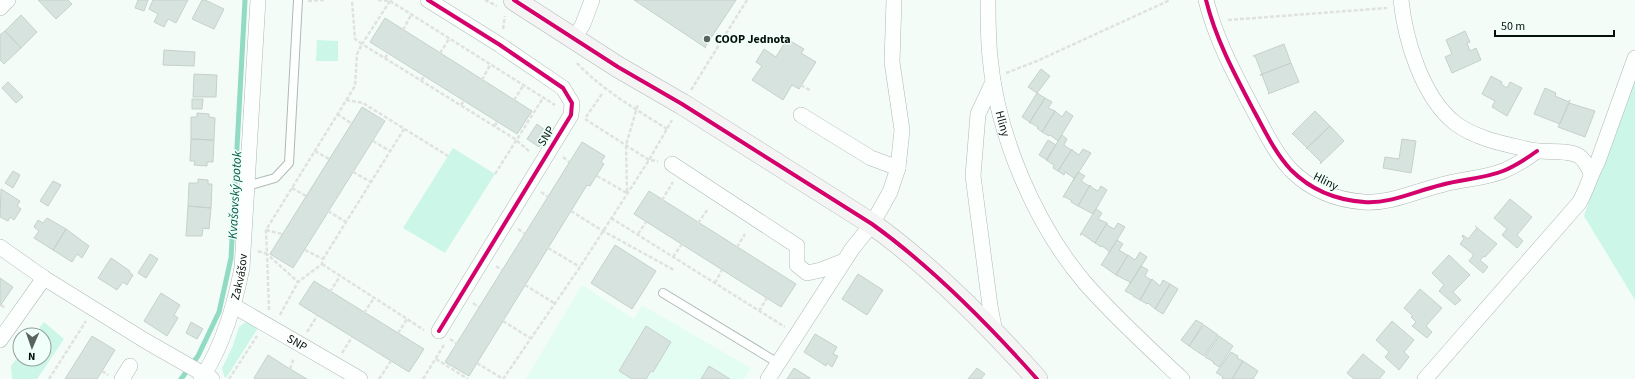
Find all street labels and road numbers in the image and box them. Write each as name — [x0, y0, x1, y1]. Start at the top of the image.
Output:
street label: Hliny — [991, 109, 1014, 139]
street label: SNP — [534, 123, 559, 150]
street label: Hliny — [1310, 168, 1342, 195]
street label: Zakvášov — [227, 253, 252, 302]
street label: SNP — [284, 330, 310, 356]

